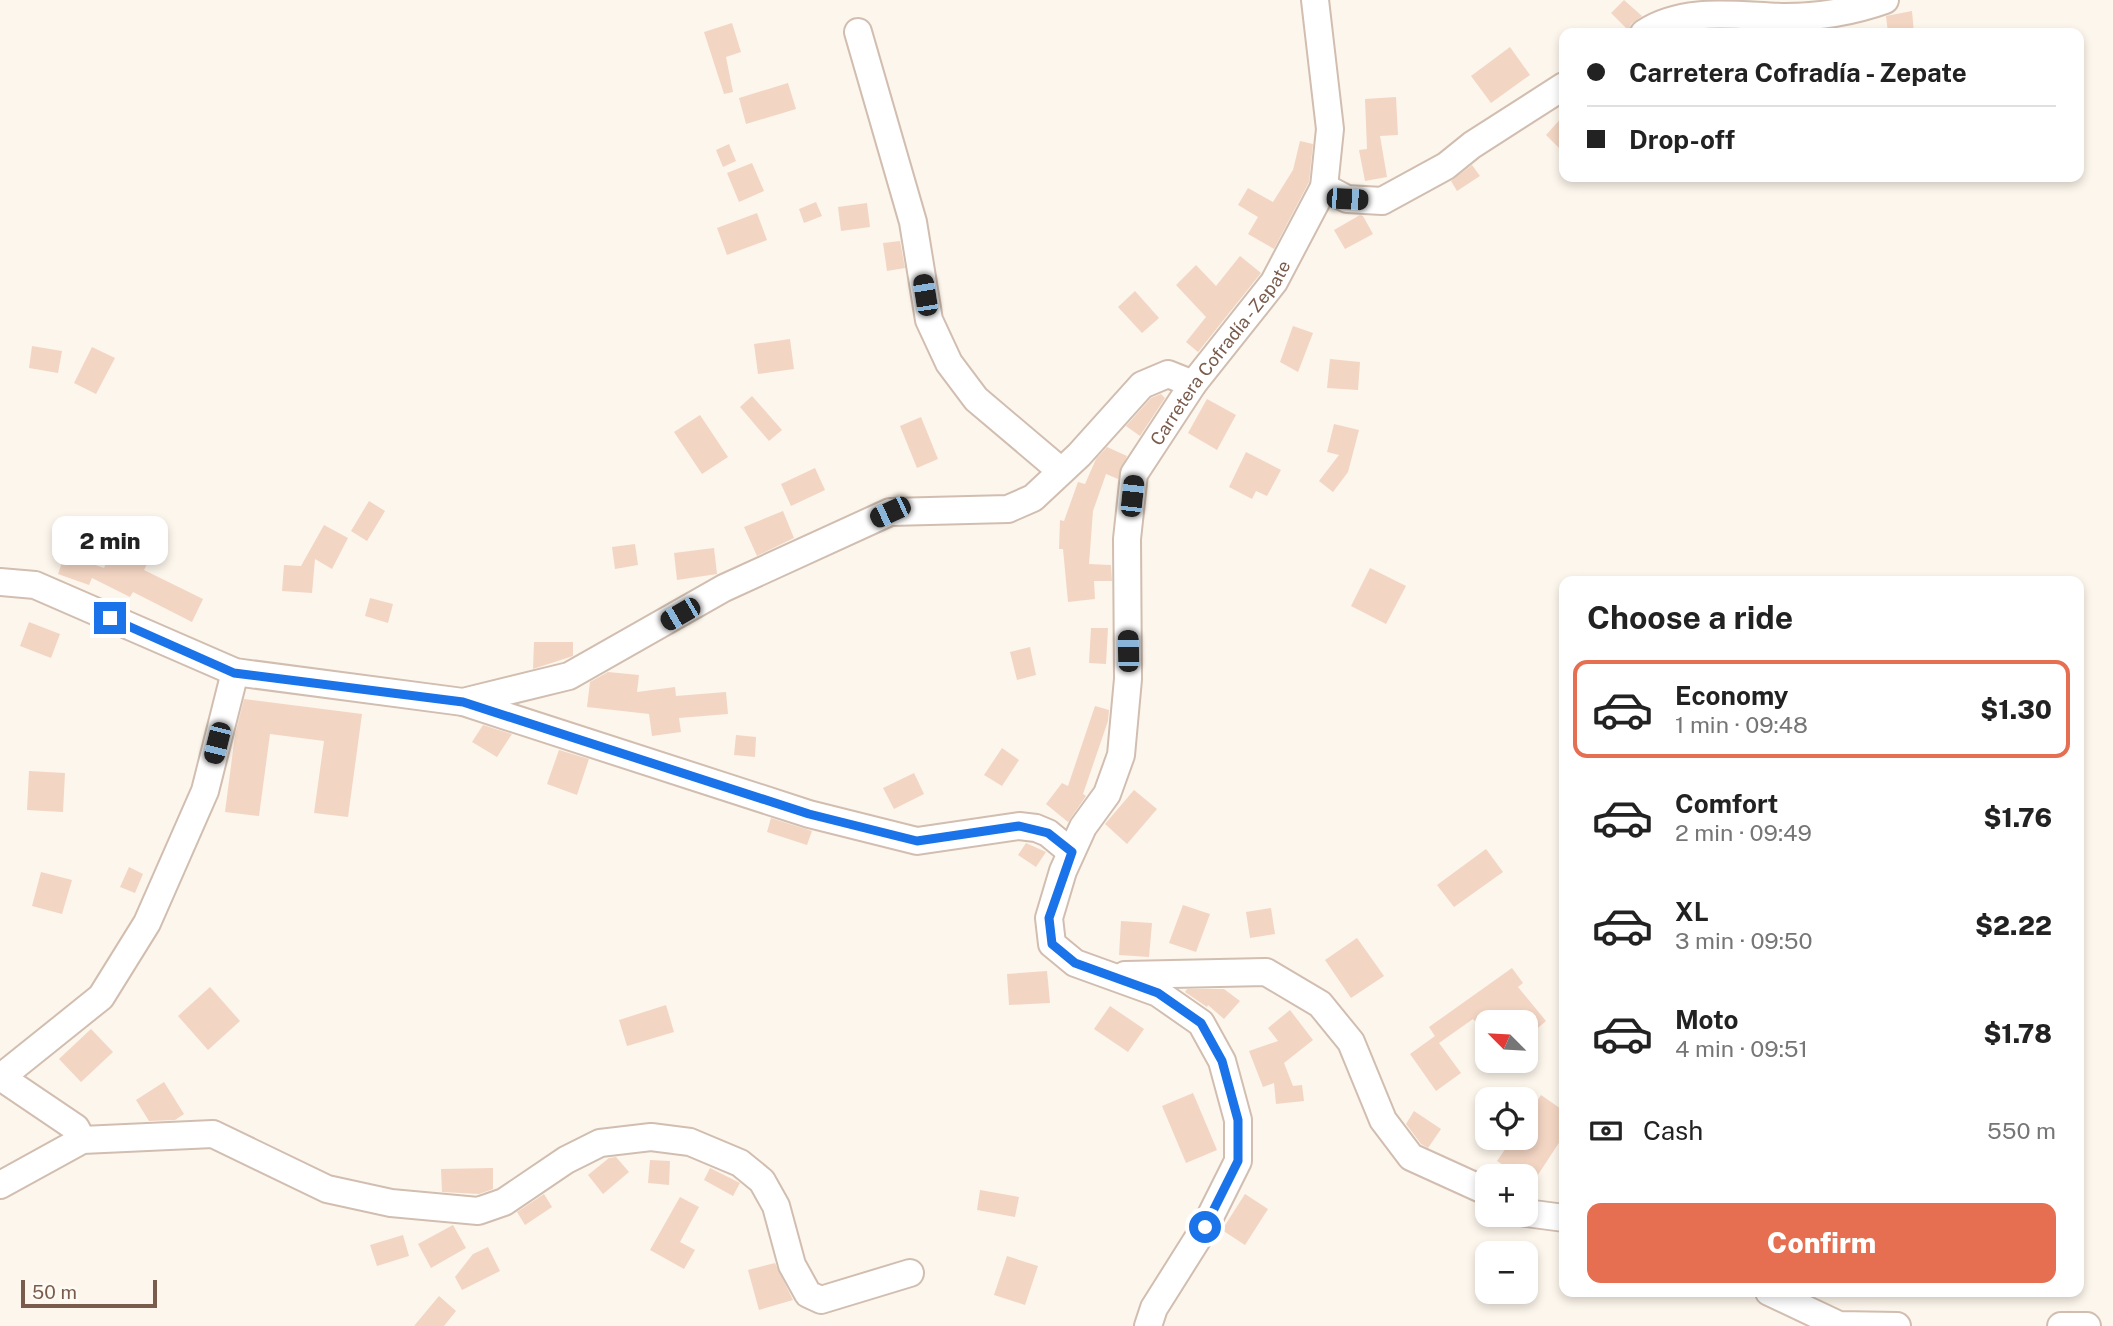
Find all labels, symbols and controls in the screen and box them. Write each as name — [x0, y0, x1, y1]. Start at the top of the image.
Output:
text: Carretera Cofradía - Zepate — [1629, 57, 1967, 88]
text: Drop-off — [1629, 124, 1735, 155]
car — [1326, 187, 1369, 211]
street label: Carretera Cofradía - Zepate — [1145, 256, 1294, 449]
car — [912, 273, 939, 317]
car — [1120, 474, 1145, 518]
car — [867, 494, 914, 530]
callout: 2 min — [52, 516, 168, 566]
text: 2 min — [79, 527, 141, 554]
car — [657, 594, 704, 634]
text: Choose a ride — [1587, 599, 1793, 636]
route end — [94, 602, 126, 634]
car — [1118, 630, 1139, 672]
icon: car — [1591, 678, 1654, 741]
text: Economy — [1675, 680, 1788, 711]
text: $1.30 — [1980, 694, 2052, 725]
text: 1 min · 09:48 — [1675, 711, 1808, 738]
car — [202, 720, 233, 766]
icon: car — [1591, 786, 1654, 849]
text: Comfort — [1675, 788, 1778, 819]
text: $1.76 — [1984, 802, 2052, 833]
text: 2 min · 09:49 — [1675, 819, 1812, 846]
icon: car — [1591, 894, 1654, 957]
text: XL — [1675, 896, 1709, 927]
text: $2.22 — [1975, 910, 2052, 941]
text: 3 min · 09:50 — [1675, 927, 1813, 954]
icon: car — [1591, 1002, 1654, 1065]
text: Moto — [1675, 1004, 1738, 1035]
north arrow — [1475, 1010, 1538, 1073]
map controls — [1475, 1010, 1538, 1304]
text: $1.78 — [1983, 1018, 2052, 1049]
text: 4 min · 09:51 — [1675, 1035, 1808, 1062]
button: locate — [1475, 1087, 1538, 1150]
icon: cash — [1587, 1112, 1625, 1150]
text: Cash — [1643, 1115, 1703, 1146]
text: 550 m — [1987, 1117, 2056, 1144]
button: + — [1475, 1164, 1538, 1227]
button: Confirm — [1587, 1203, 2056, 1283]
route start — [1189, 1211, 1221, 1243]
button: − — [1475, 1241, 1538, 1304]
scale bar — [21, 1277, 158, 1309]
text: 50 m — [32, 1281, 77, 1303]

